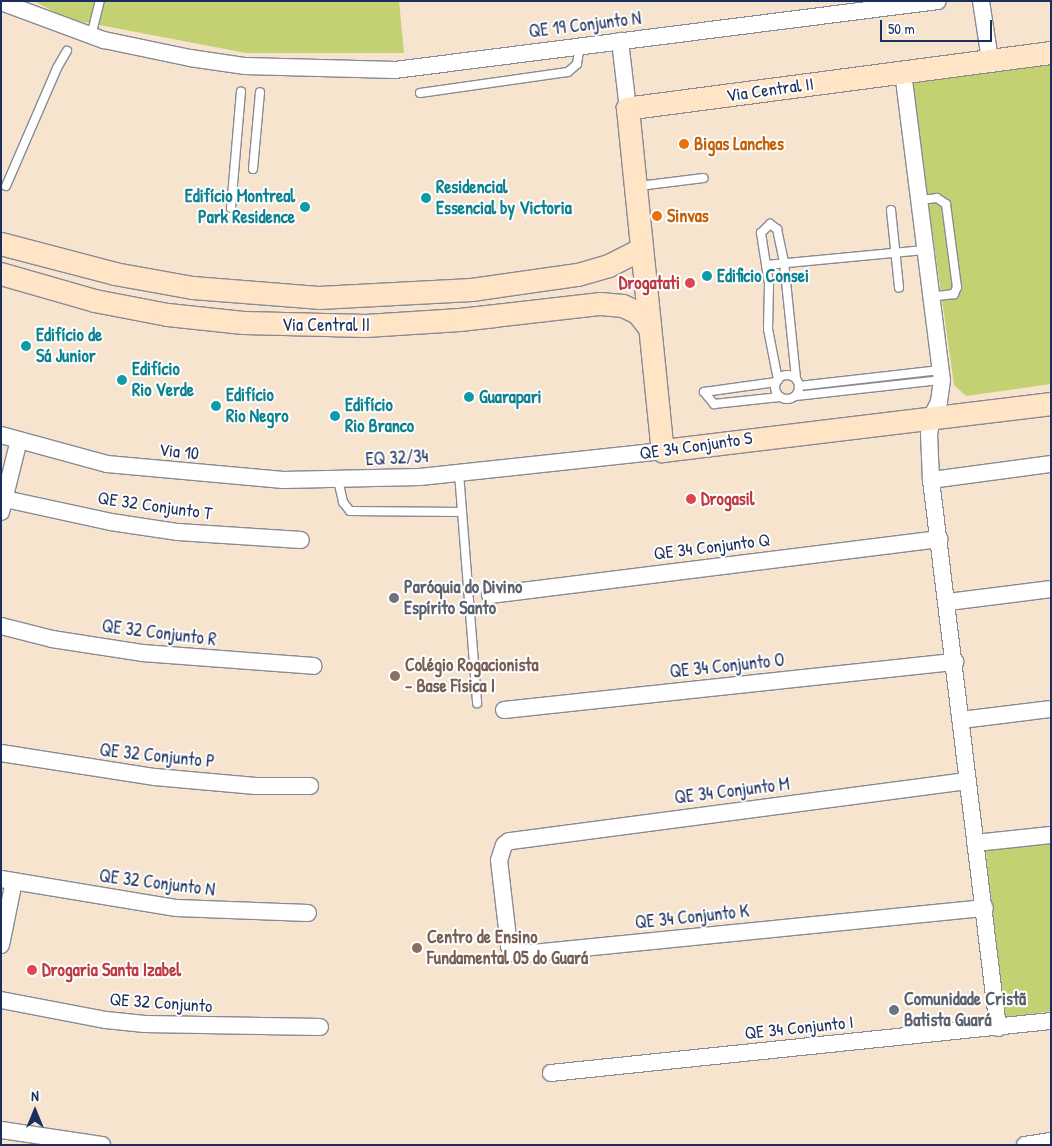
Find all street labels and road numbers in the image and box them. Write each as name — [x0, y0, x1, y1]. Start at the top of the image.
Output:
street label: QE 19 Conjunto N — [528, 7, 642, 43]
street label: Via Central II — [725, 73, 815, 107]
street label: Via Central II — [282, 314, 370, 336]
street label: QE 34 Conjunto S — [638, 427, 754, 465]
street label: Via 10 — [158, 439, 200, 465]
street label: EQ 32/34 — [365, 446, 429, 470]
street label: QE 32 Conjunto T — [96, 487, 214, 525]
street label: QE 34 Conjunto Q — [653, 529, 771, 565]
street label: QE 32 Conjunto R — [101, 615, 217, 651]
street label: QE 34 Conjunto O — [669, 649, 785, 683]
street label: QE 32 Conjunto P — [98, 739, 216, 773]
street label: QE 34 Conjunto M — [673, 773, 791, 809]
street label: QE 32 Conjunto N — [98, 865, 216, 901]
street label: QE 34 Conjunto K — [634, 900, 750, 934]
street label: QE 32 Conjunto — [109, 989, 213, 1017]
street label: QE 34 Conjunto I — [743, 1012, 855, 1044]

